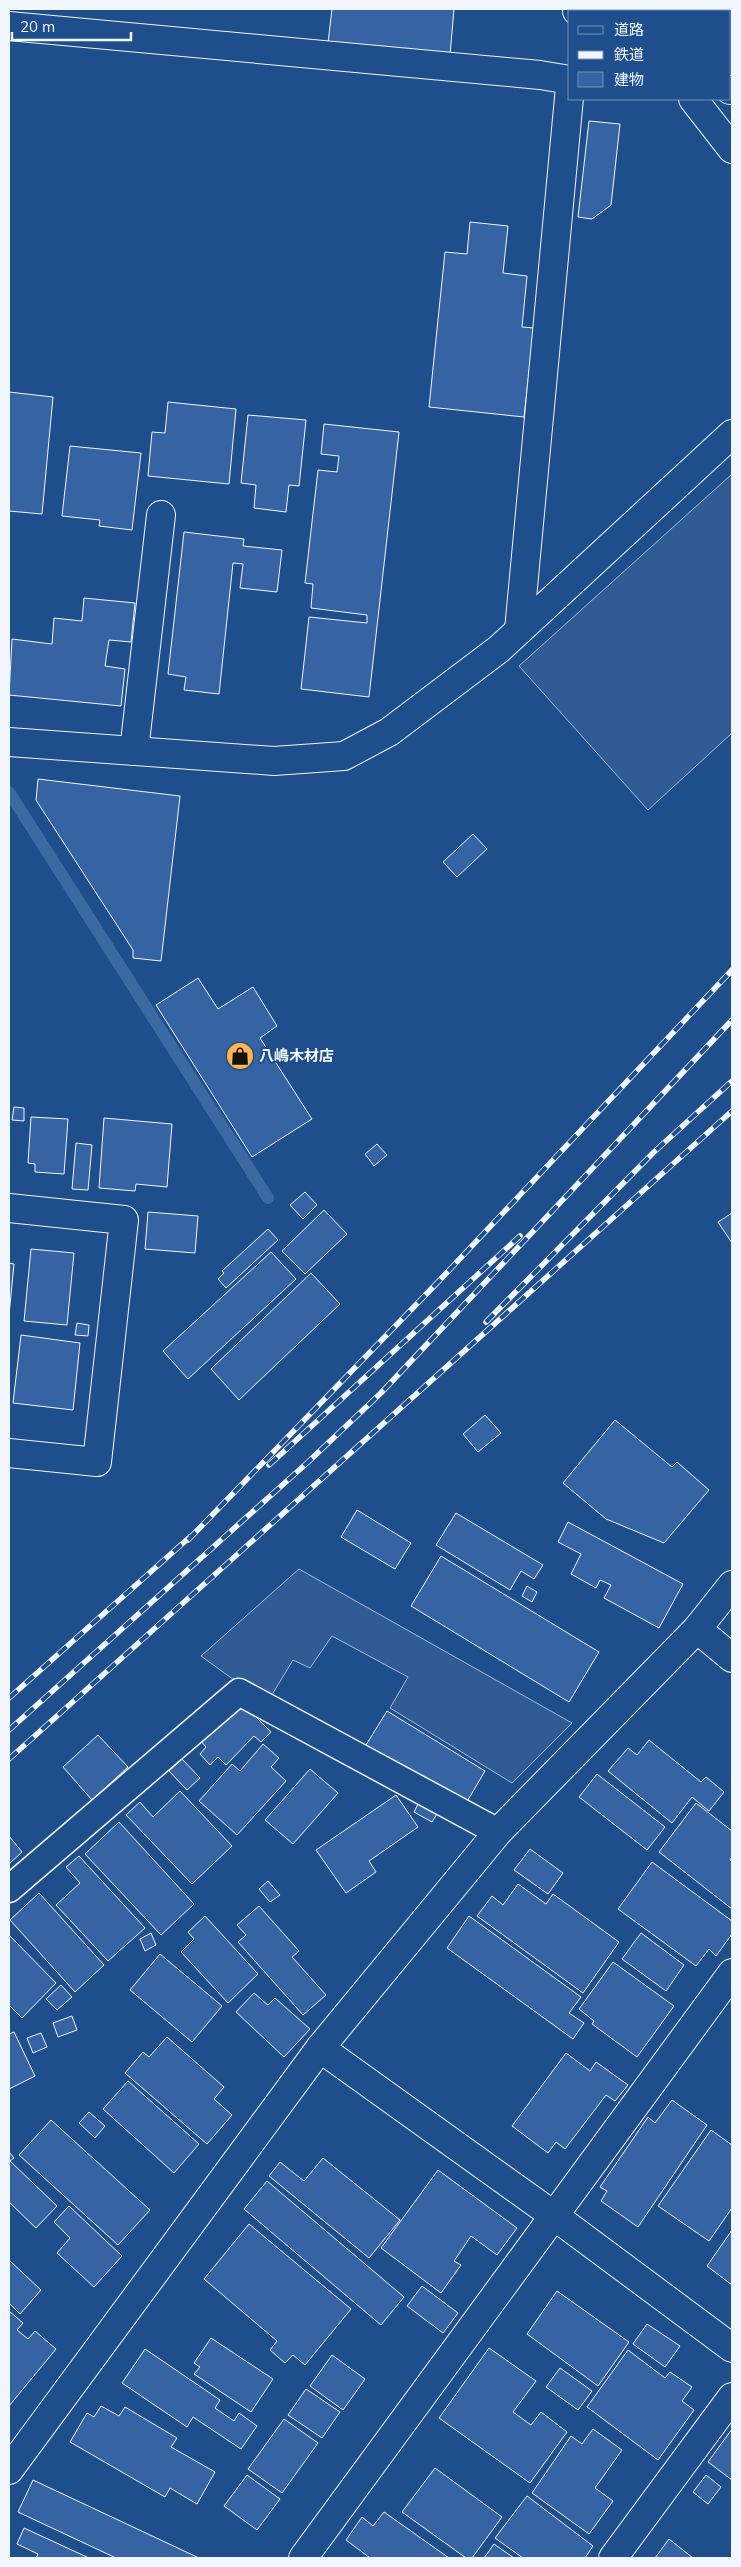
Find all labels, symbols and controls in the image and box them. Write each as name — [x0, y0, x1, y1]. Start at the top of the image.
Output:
scale bar — [12, 10, 131, 42]
legend — [568, 10, 731, 100]
text: 20 m — [20, 17, 55, 36]
text: 道路 — [614, 20, 644, 39]
text: 鉄道 — [614, 45, 644, 64]
text: 建物 — [614, 70, 644, 89]
shop icon: 八嶋木材店 — [225, 1041, 255, 1071]
place label: 八嶋木材店 — [259, 1046, 334, 1065]

